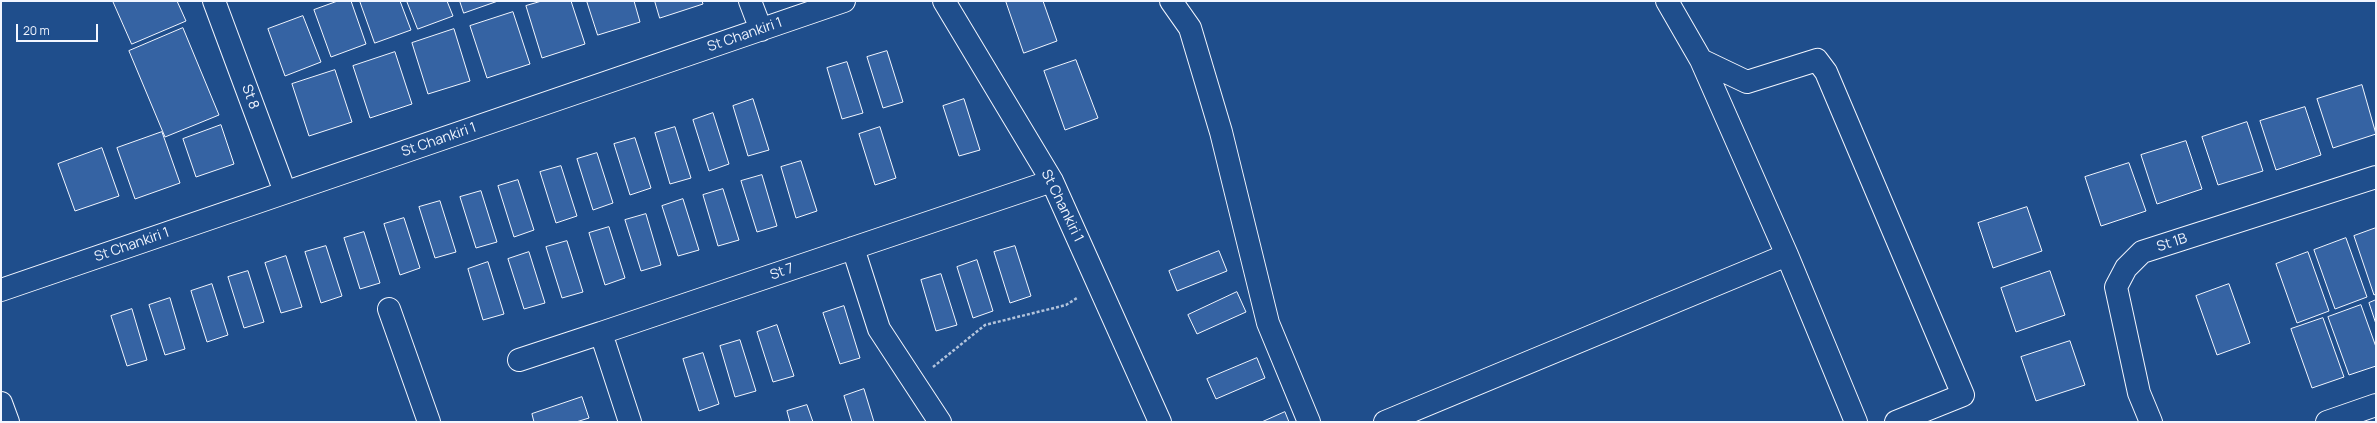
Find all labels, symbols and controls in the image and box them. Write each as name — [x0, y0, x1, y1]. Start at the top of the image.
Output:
street label: St Chankiri 1 — [705, 14, 785, 56]
scale bar — [18, 16, 100, 42]
text: 20 m — [23, 22, 50, 39]
street label: St 8 — [238, 82, 262, 112]
street label: St Chankiri 1 — [399, 119, 479, 161]
street label: St Chankiri 1 — [1037, 167, 1087, 245]
street label: St Chankiri 1 — [92, 224, 172, 266]
street label: St 1B — [2155, 230, 2189, 256]
street label: St 7 — [768, 260, 796, 284]

